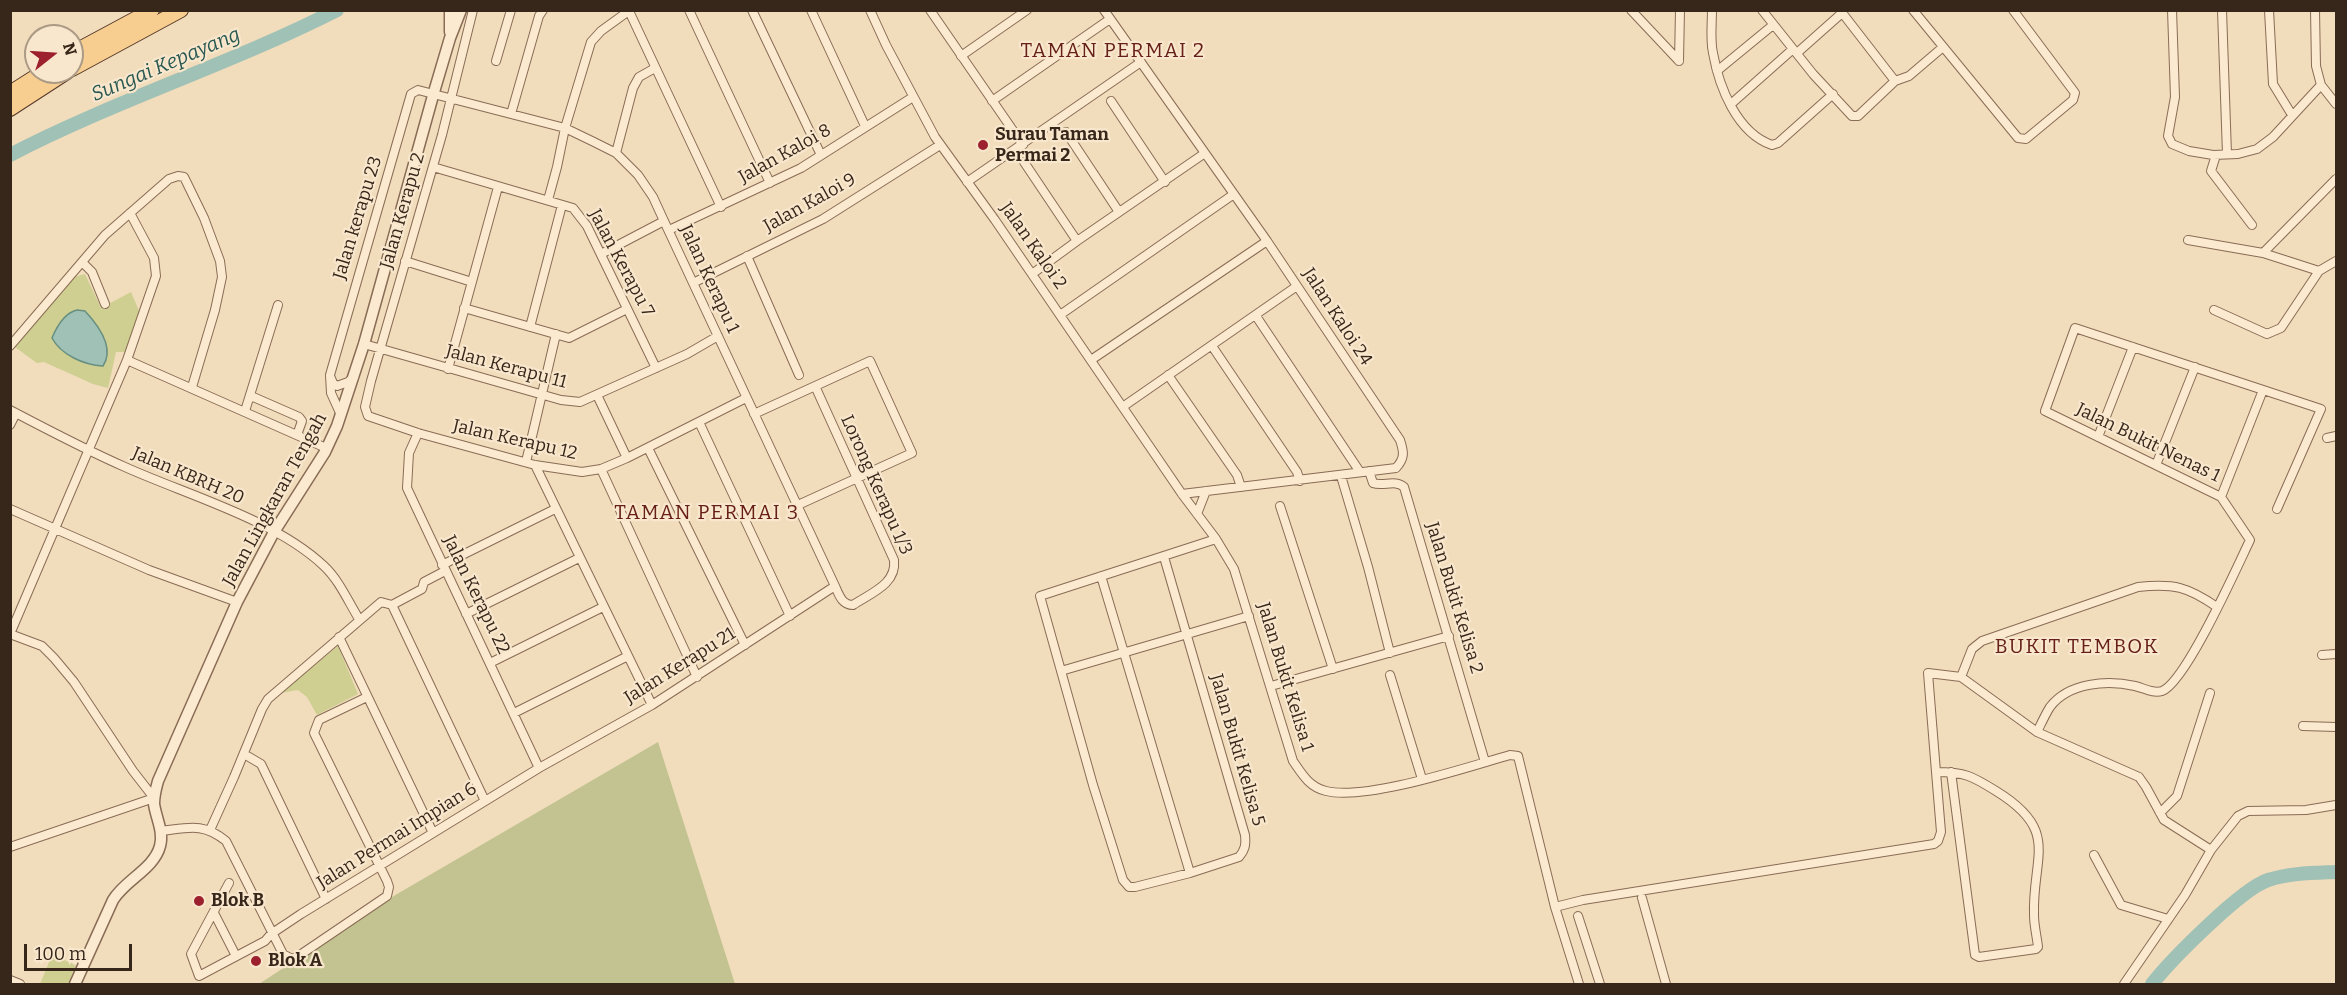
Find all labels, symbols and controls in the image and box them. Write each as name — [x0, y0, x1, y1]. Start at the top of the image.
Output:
water label: Sungai Kepayang — [88, 23, 244, 107]
north arrow — [24, 24, 84, 84]
district label: TAMAN PERMAI 2 — [1020, 39, 1206, 63]
text: N — [59, 40, 81, 58]
street label: Jalan Kaloi 8 — [735, 120, 835, 188]
place label: Surau Taman Permai 2 — [995, 124, 1109, 166]
marker: Surau Taman Permai 2 — [976, 138, 990, 152]
street label: Jalan Kerapu 2 — [376, 151, 430, 271]
street label: Jalan kerapu 23 — [329, 154, 387, 282]
street label: Jalan Kaloi 9 — [760, 169, 860, 237]
street label: Jalan Kaloi 2 — [995, 198, 1071, 294]
street label: Jalan Kerapu 7 — [584, 205, 658, 321]
street label: Jalan Kerapu 1 — [674, 221, 744, 337]
street label: Jalan Kaloi 24 — [1297, 264, 1377, 370]
street label: Jalan Kerapu 11 — [443, 340, 569, 394]
street label: Jalan Bukit Nenas 1 — [2072, 399, 2224, 487]
street label: Jalan Lingkaran Tengah — [218, 410, 332, 590]
street label: Lorong Kerapu 1/3 — [835, 412, 917, 558]
street label: Jalan Kerapu 12 — [451, 415, 579, 465]
street label: Jalan KBRH 20 — [129, 443, 247, 509]
district label: TAMAN PERMAI 3 — [614, 501, 800, 525]
street label: Jalan Bukit Kelisa 2 — [1421, 520, 1487, 676]
street label: Jalan Kerapu 22 — [438, 532, 514, 658]
street label: Jalan Bukit Kelisa 1 — [1252, 600, 1318, 754]
street label: Jalan Kerapu 21 — [620, 623, 740, 709]
district label: BUKIT TEMBOK — [1995, 635, 2159, 659]
street label: Jalan Bukit Kelisa 5 — [1205, 672, 1269, 828]
street label: Jalan Permai Impian 6 — [313, 778, 481, 894]
place label: Blok B — [211, 890, 264, 912]
marker: Blok B — [192, 894, 206, 908]
scale bar — [27, 932, 135, 970]
text: 100 m — [35, 943, 86, 965]
place label: Blok A — [268, 950, 322, 972]
marker: Blok A — [249, 954, 263, 968]

